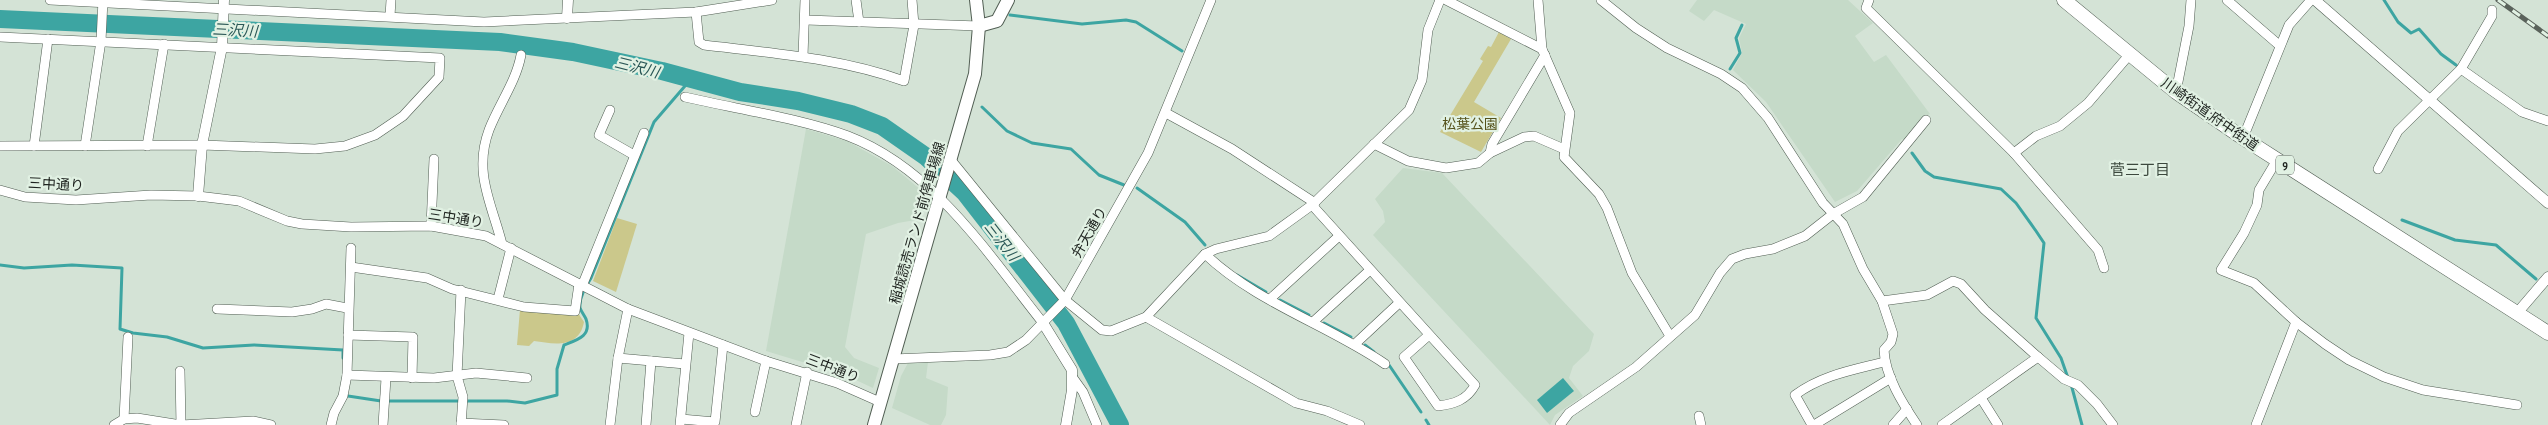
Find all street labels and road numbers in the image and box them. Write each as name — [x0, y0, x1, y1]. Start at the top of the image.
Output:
street label: 川崎街道;府中街道 — [2158, 74, 2262, 154]
street label: 稲城読売ランド前停車場線 — [885, 140, 949, 306]
road number: 9 — [2276, 156, 2294, 174]
street label: 三中通り — [28, 174, 84, 194]
street label: 弁天通り — [1067, 203, 1111, 261]
street label: 三中通り — [427, 205, 485, 231]
street label: 三中通り — [804, 350, 862, 386]

